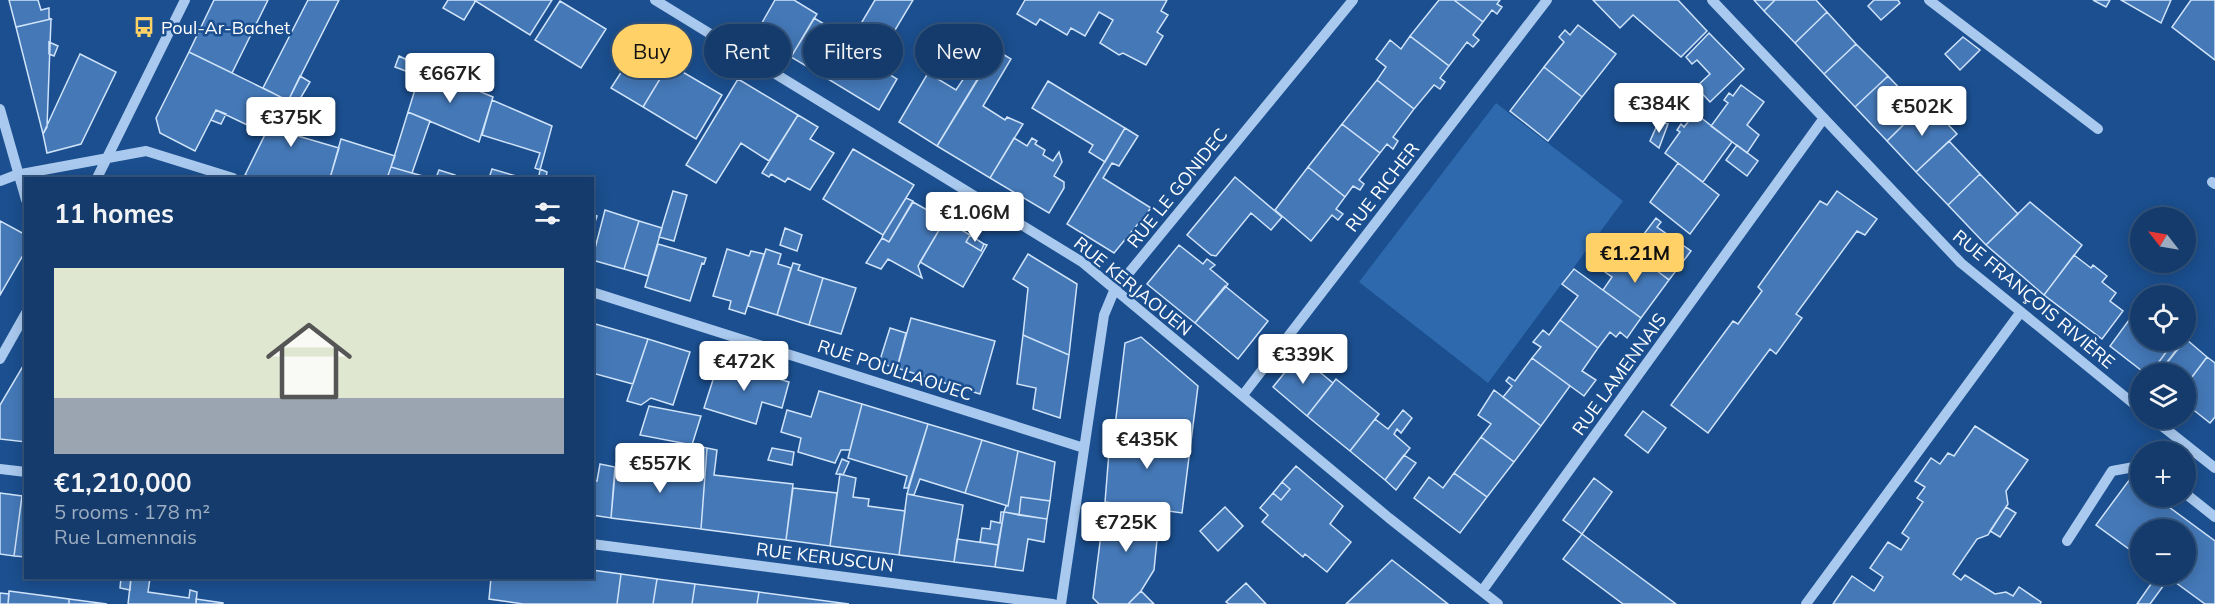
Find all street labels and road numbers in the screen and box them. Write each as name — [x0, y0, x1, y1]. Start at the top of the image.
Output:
street label: RUE LE GONIDEC — [1122, 123, 1232, 253]
street label: RUE RICHER — [1340, 138, 1424, 236]
street label: RUE FRANÇOIS RIVIÈRE — [1948, 225, 2120, 373]
street label: RUE KERJAOUEN — [1069, 231, 1197, 341]
street label: RUE LAMENNAIS — [1567, 308, 1671, 440]
street label: RUE POULLAOUEC — [815, 334, 975, 406]
street label: RUE KERUSCUN — [755, 537, 895, 577]

